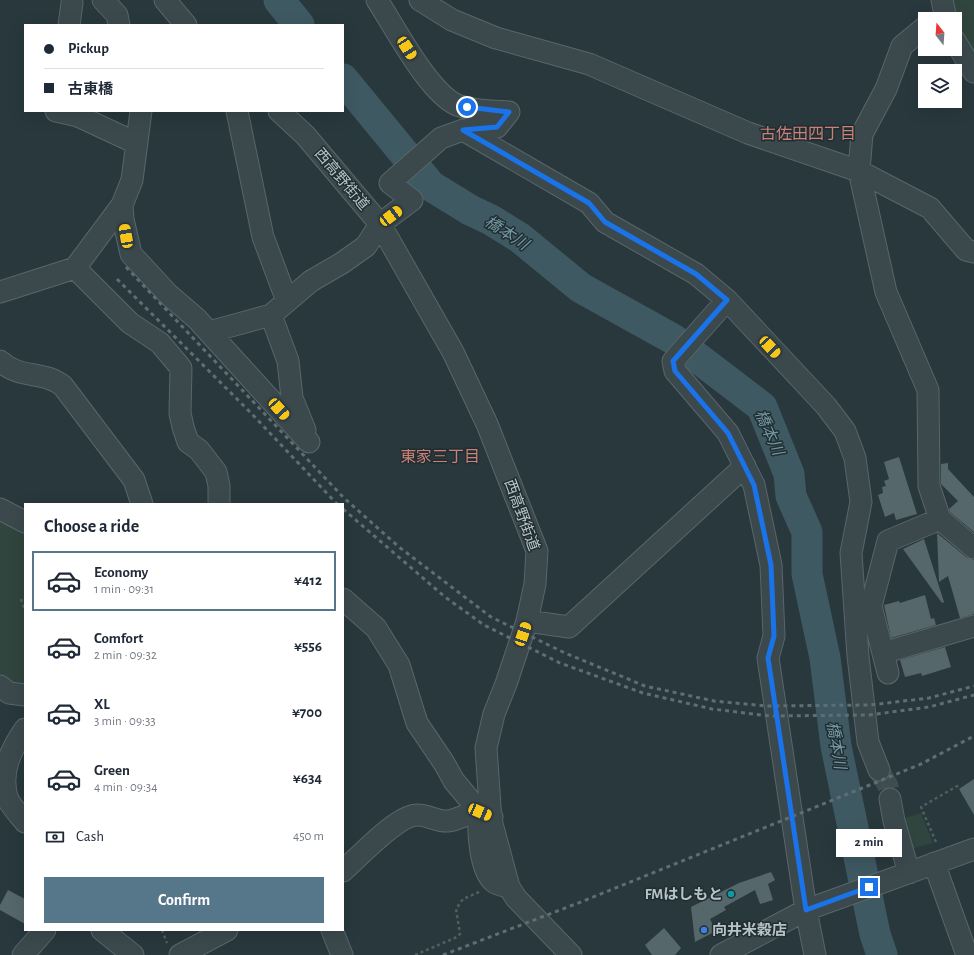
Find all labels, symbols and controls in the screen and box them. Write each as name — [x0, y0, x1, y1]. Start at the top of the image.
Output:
north arrow — [918, 12, 962, 56]
map controls — [918, 12, 962, 108]
car — [395, 35, 419, 61]
text: Pickup — [68, 41, 109, 56]
button: layers — [918, 64, 962, 108]
text: 古東橋 — [68, 82, 113, 97]
route start — [458, 98, 476, 116]
district label: 古佐田四丁目 — [760, 125, 856, 142]
street label: 西高野街道 — [312, 145, 372, 213]
car — [378, 204, 404, 228]
water label: 橋本川 — [482, 212, 533, 254]
car — [118, 223, 134, 249]
car — [757, 334, 783, 360]
car — [267, 396, 291, 422]
water label: 橋本川 — [752, 407, 788, 459]
district label: 東家三丁目 — [400, 449, 480, 465]
street label: 西高野街道 — [502, 477, 542, 553]
text: Choose a ride — [44, 518, 139, 536]
icon: car — [46, 563, 82, 599]
text: Economy — [94, 565, 148, 580]
text: ¥412 — [294, 573, 322, 588]
text: 1 min · 09:31 — [94, 583, 154, 596]
car — [513, 621, 533, 647]
icon: car — [46, 629, 82, 665]
text: Comfort — [94, 631, 143, 646]
text: ¥556 — [294, 639, 322, 654]
text: 2 min · 09:32 — [94, 649, 157, 662]
icon: car — [46, 695, 82, 731]
text: XL — [94, 697, 110, 712]
text: ¥700 — [292, 705, 322, 720]
text: 3 min · 09:33 — [94, 715, 156, 728]
water label: 橋本川 — [824, 720, 849, 772]
icon: car — [46, 761, 82, 797]
text: Green — [94, 763, 130, 778]
text: ¥634 — [293, 771, 322, 786]
text: 4 min · 09:34 — [94, 781, 157, 794]
car — [467, 802, 493, 822]
icon: cash — [44, 826, 66, 848]
text: Cash — [76, 829, 104, 844]
callout: 2 min — [836, 829, 902, 857]
text: 450 m — [293, 830, 324, 843]
text: 2 min — [855, 836, 883, 849]
button: Confirm — [44, 877, 324, 923]
route end — [860, 878, 878, 896]
place label: FMはしもと — [645, 886, 723, 902]
marker: FMはしもと — [726, 889, 736, 899]
place label: 向井米穀店 — [712, 921, 787, 938]
marker: 向井米穀店 — [699, 925, 709, 935]

